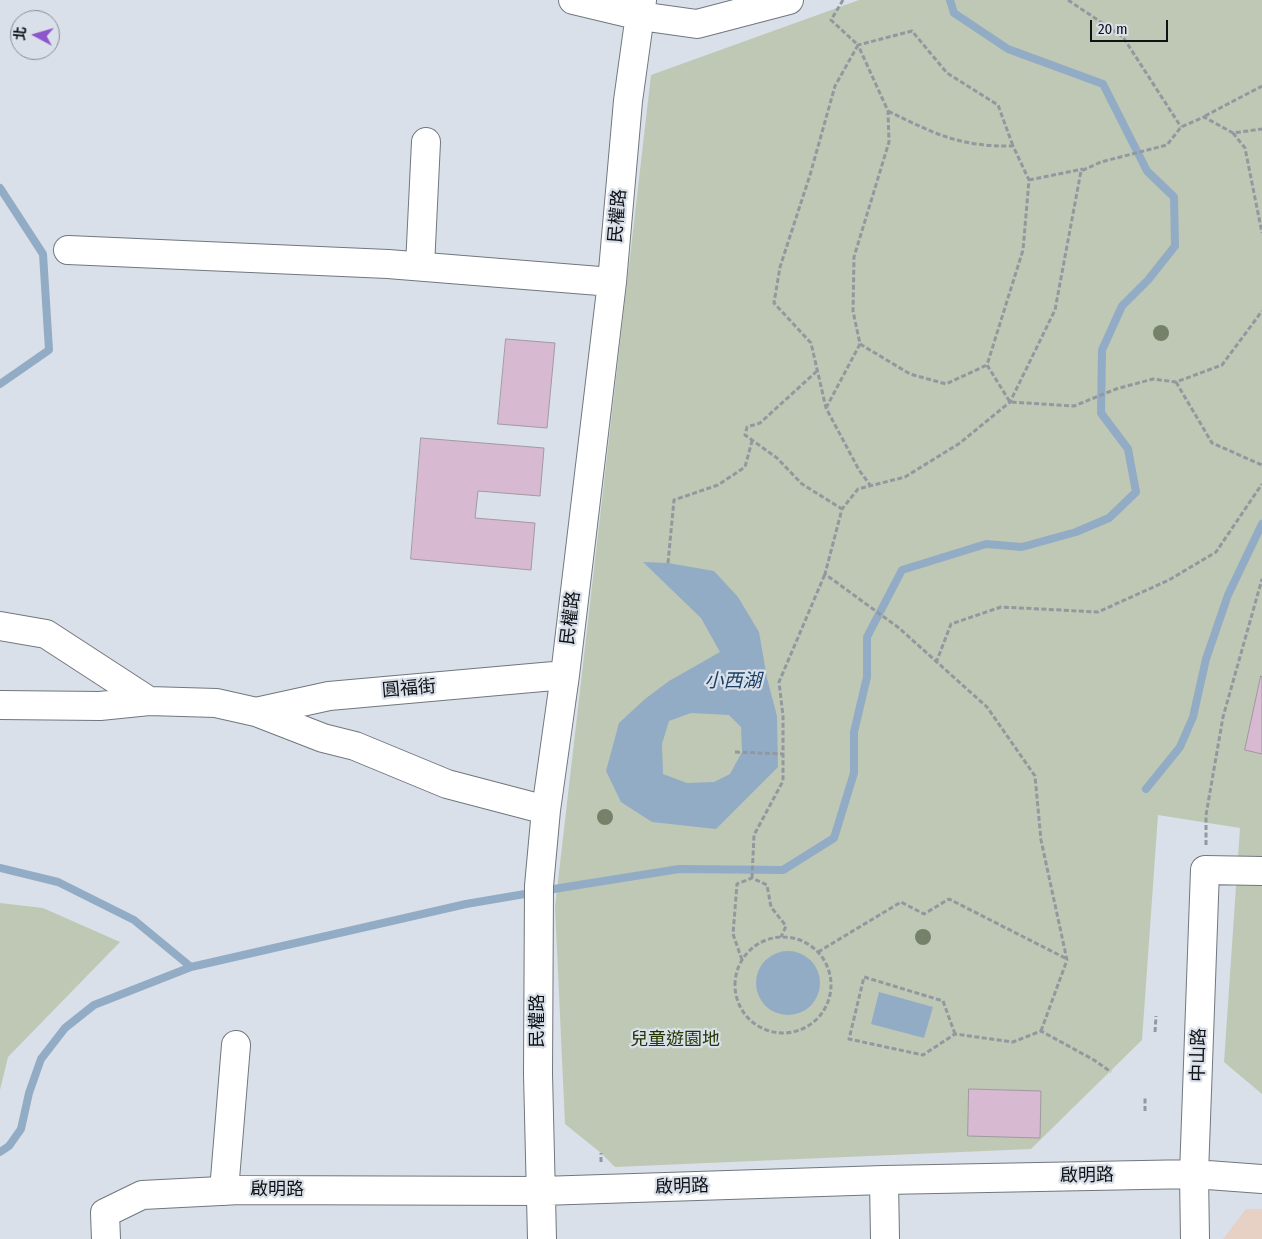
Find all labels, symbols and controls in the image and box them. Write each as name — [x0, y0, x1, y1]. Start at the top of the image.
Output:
north arrow — [10, 10, 60, 60]
scale bar — [1092, 10, 1170, 42]
text: 20 m — [1098, 20, 1128, 38]
text: 北 — [11, 26, 30, 41]
street label: 民權路 — [605, 188, 631, 244]
street label: 民權路 — [557, 590, 585, 646]
water label: 小西湖 — [705, 671, 761, 693]
street label: 圓福街 — [381, 676, 437, 702]
street label: 民權路 — [527, 994, 549, 1048]
street label: 中山路 — [1188, 1028, 1210, 1082]
park label: 兒童遊園地 — [630, 1029, 720, 1051]
street label: 啟明路 — [1060, 1165, 1114, 1187]
street label: 啟明路 — [655, 1175, 709, 1199]
street label: 啟明路 — [250, 1179, 304, 1201]

